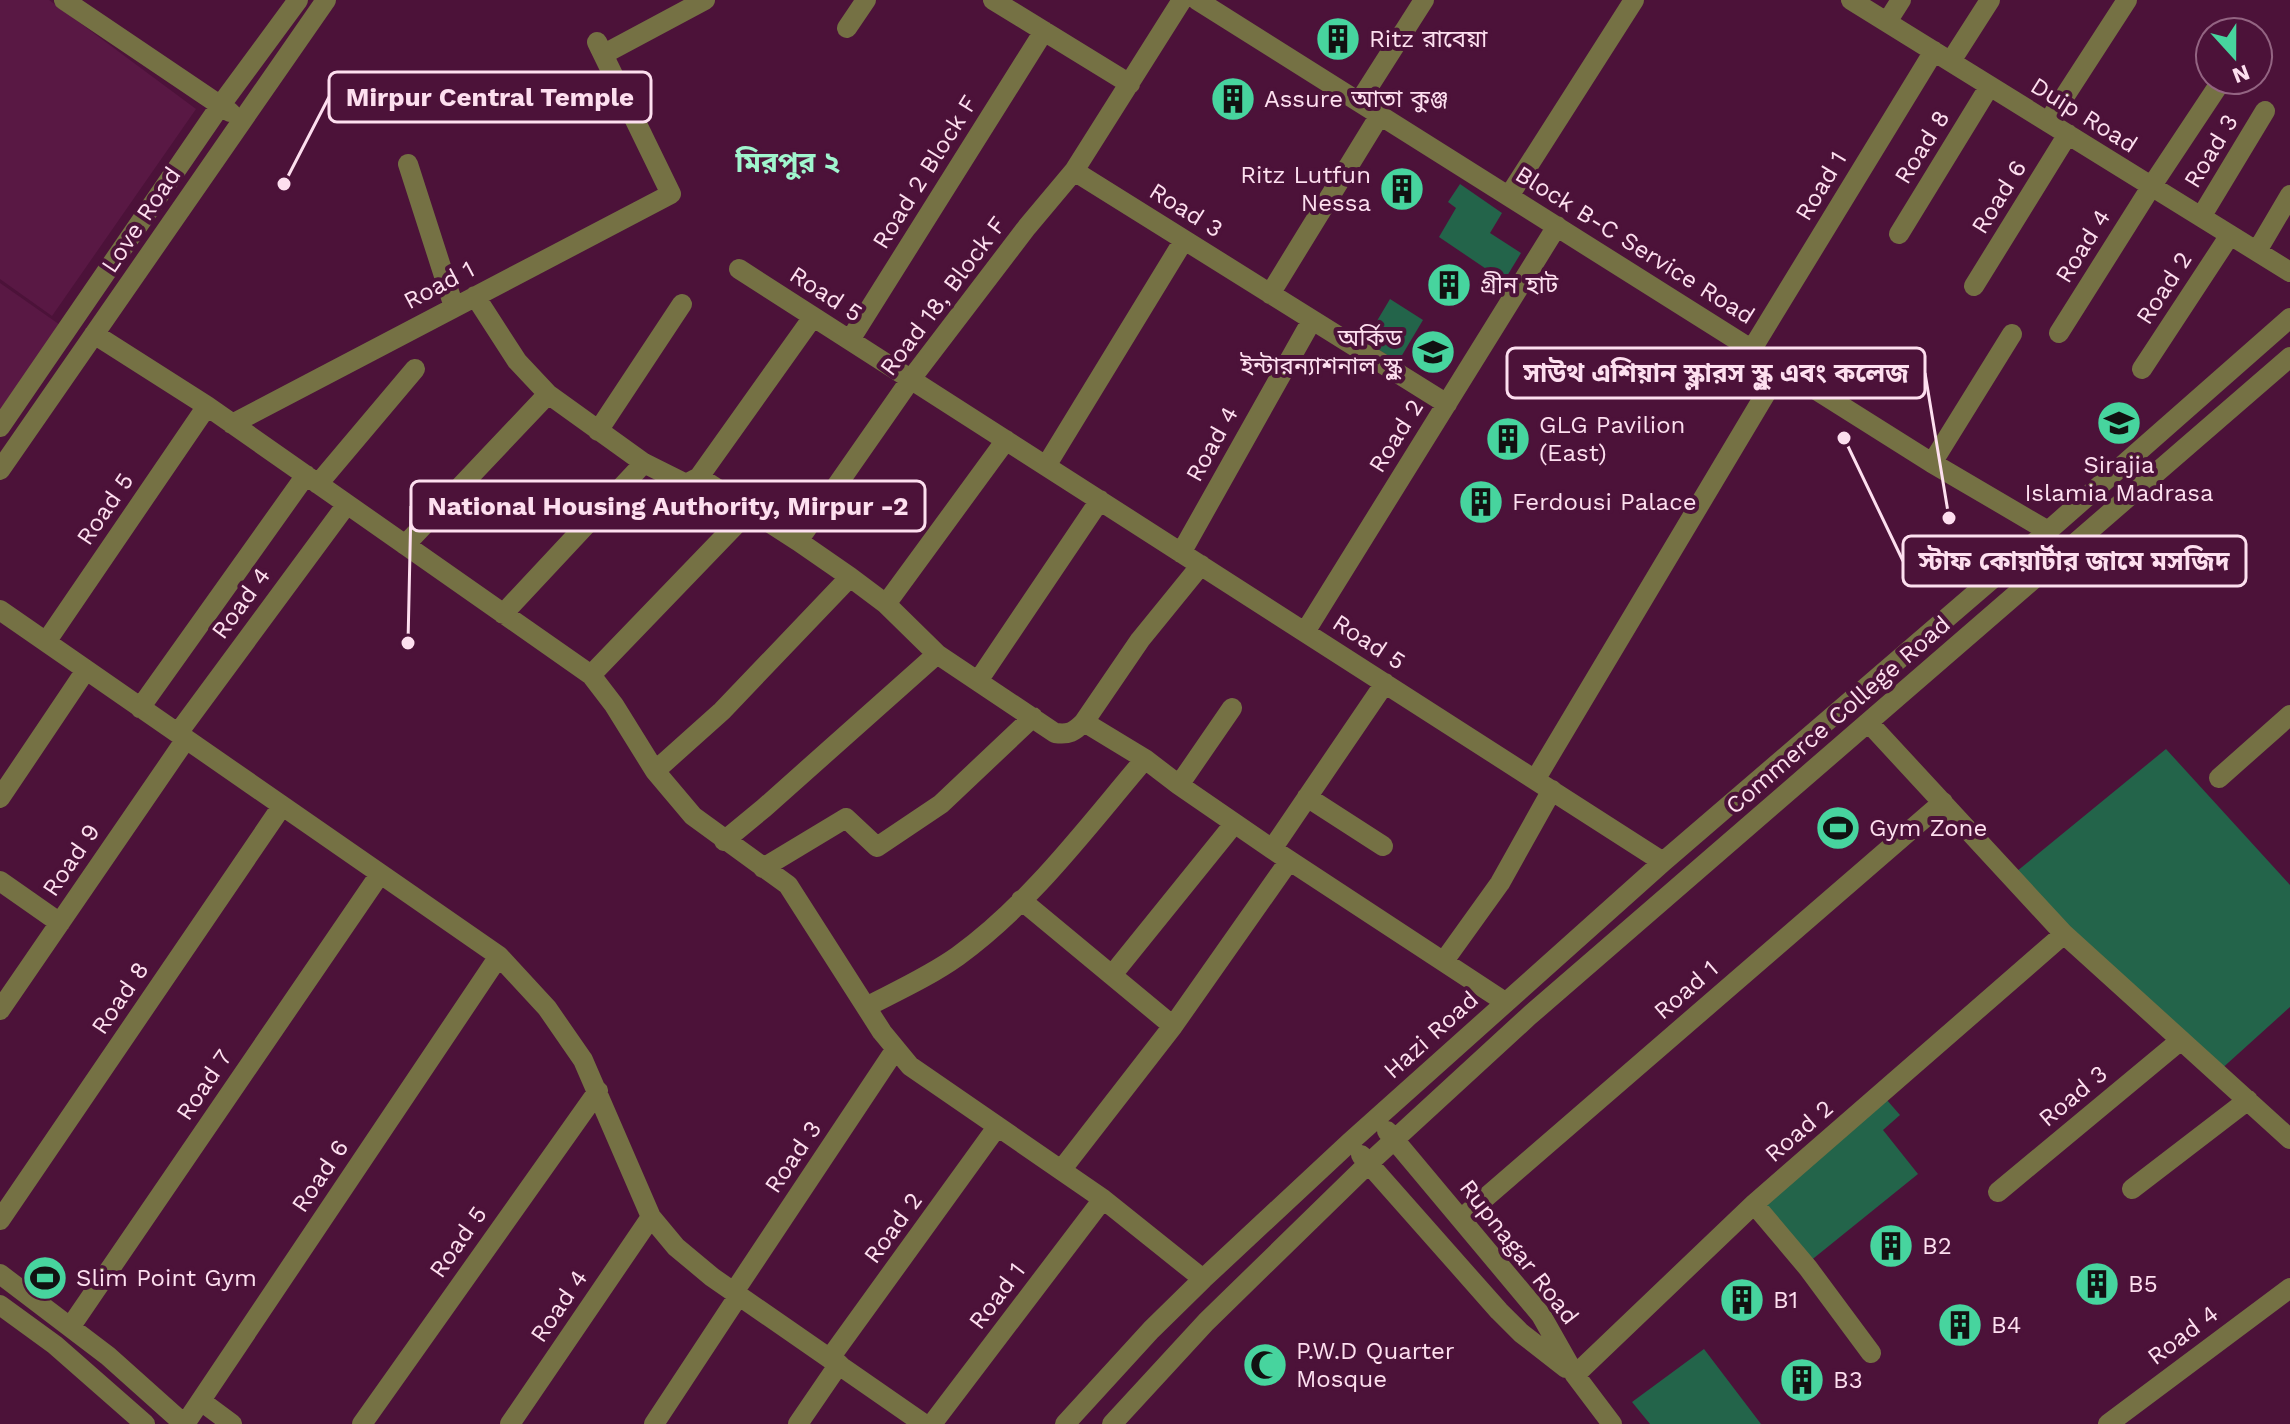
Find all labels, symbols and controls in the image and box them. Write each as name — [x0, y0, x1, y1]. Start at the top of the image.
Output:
building icon: Ritz রাবেয়া — [1314, 15, 1362, 63]
north arrow — [2194, 16, 2274, 96]
place label: Ritz রাবেয়া — [1369, 25, 1488, 53]
text: N — [2229, 60, 2253, 89]
street label: Duip Road — [2026, 71, 2142, 159]
callout: Mirpur Central Temple — [329, 72, 651, 122]
building icon: Assure আতা কুঞ্জ — [1209, 75, 1257, 123]
text: Mirpur Central Temple — [346, 82, 634, 112]
place label: Assure আতা কুঞ্জ — [1264, 85, 1448, 113]
street label: Road 2 Block F — [867, 90, 983, 254]
street label: Road 8 — [1889, 105, 1955, 189]
street label: Road 3 — [2178, 109, 2244, 193]
district label: মিরপুর ২ — [735, 146, 840, 180]
street label: Road 1 — [1790, 146, 1852, 226]
street label: Road 6 — [1966, 155, 2032, 239]
street label: Block B-C Service Road — [1510, 160, 1760, 330]
place label: Ritz Lutfun Nessa — [1240, 161, 1371, 217]
street label: Love Road — [95, 162, 187, 278]
building icon: Ritz Lutfun Nessa — [1378, 165, 1426, 213]
street label: Road 3 — [1144, 177, 1228, 243]
street label: Road 4 — [2050, 204, 2116, 288]
street label: Road 18, Block F — [874, 211, 1012, 381]
street label: Road 2 — [2130, 247, 2198, 329]
street label: Road 1 — [399, 255, 479, 315]
street label: Road 5 — [785, 260, 867, 328]
building icon: গ্রীন হাট — [1425, 261, 1473, 309]
place label: গ্রীন হাট — [1480, 271, 1559, 299]
place label: অর্কিড ইন্টারন্যাশনাল স্কুল — [1239, 323, 1403, 381]
school or university icon: অর্কিড ইন্টারন্যাশনাল স্কুল — [1409, 328, 1457, 376]
callout: সাউথ এশিয়ান স্কলারস স্কুল এবং কলেজ — [1507, 348, 1925, 398]
text: সাউথ এশিয়ান স্কলারস স্কুল এবং কলেজ — [1522, 357, 1909, 391]
street label: Road 2 — [1363, 394, 1429, 478]
school or university icon: Sirajia Islamia Madrasa — [2095, 399, 2143, 447]
street label: Road 4 — [1180, 402, 1244, 486]
place label: GLG Pavilion (East) — [1539, 411, 1685, 467]
building icon: GLG Pavilion (East) — [1484, 415, 1532, 463]
place label: Sirajia Islamia Madrasa — [2024, 451, 2214, 507]
street label: Road 5 — [71, 468, 139, 550]
building icon: Ferdousi Palace — [1457, 478, 1505, 526]
callout: National Housing Authority, Mirpur -2 — [411, 481, 925, 531]
place label: Ferdousi Palace — [1512, 488, 1697, 516]
text: National Housing Authority, Mirpur -2 — [428, 491, 908, 521]
callout: স্টাফ কোয়ার্টার জামে মসজিদ — [1903, 536, 2246, 586]
text: স্টাফ কোয়ার্টার জামে মসজিদ — [1918, 544, 2231, 576]
street label: Road 4 — [206, 562, 276, 644]
street label: Road 5 — [1328, 608, 1410, 676]
street label: Commerce College Road — [1720, 610, 1956, 820]
sports icon: Gym Zone — [1814, 804, 1862, 852]
place label: Gym Zone — [1869, 814, 1987, 842]
street label: Road 9 — [37, 818, 105, 902]
street label: Road 1 — [1648, 955, 1724, 1025]
street label: Road 8 — [86, 956, 154, 1040]
street label: Hazi Road — [1378, 985, 1484, 1085]
street label: Road 7 — [170, 1044, 238, 1126]
street label: Road 3 — [2033, 1059, 2113, 1133]
street label: Road 2 — [1759, 1094, 1839, 1168]
street label: Road 3 — [759, 1116, 827, 1198]
street label: Road 6 — [286, 1134, 354, 1218]
street label: Rupnagar Road — [1454, 1174, 1584, 1330]
street label: Road 2 — [858, 1187, 928, 1269]
street label: Road 5 — [423, 1201, 493, 1283]
building icon: B2 — [1867, 1222, 1915, 1270]
place label: B2 — [1922, 1232, 1952, 1260]
sports icon: Slim Point Gym — [21, 1254, 69, 1302]
street label: Road 1 — [963, 1257, 1031, 1335]
building icon: B5 — [2073, 1260, 2121, 1308]
place label: Slim Point Gym — [76, 1264, 257, 1292]
street label: Road 4 — [525, 1264, 593, 1348]
place label: B5 — [2128, 1270, 2158, 1298]
building icon: B1 — [1718, 1276, 1766, 1324]
place label: B1 — [1773, 1286, 1798, 1314]
street label: Road 4 — [2142, 1299, 2224, 1371]
building icon: B4 — [1936, 1301, 1984, 1349]
place label: B4 — [1991, 1311, 2021, 1339]
place label: P.W.D Quarter Mosque — [1296, 1337, 1455, 1393]
mosque icon: P.W.D Quarter Mosque — [1241, 1341, 1289, 1389]
building icon: B3 — [1778, 1356, 1826, 1404]
place label: B3 — [1833, 1366, 1863, 1394]

